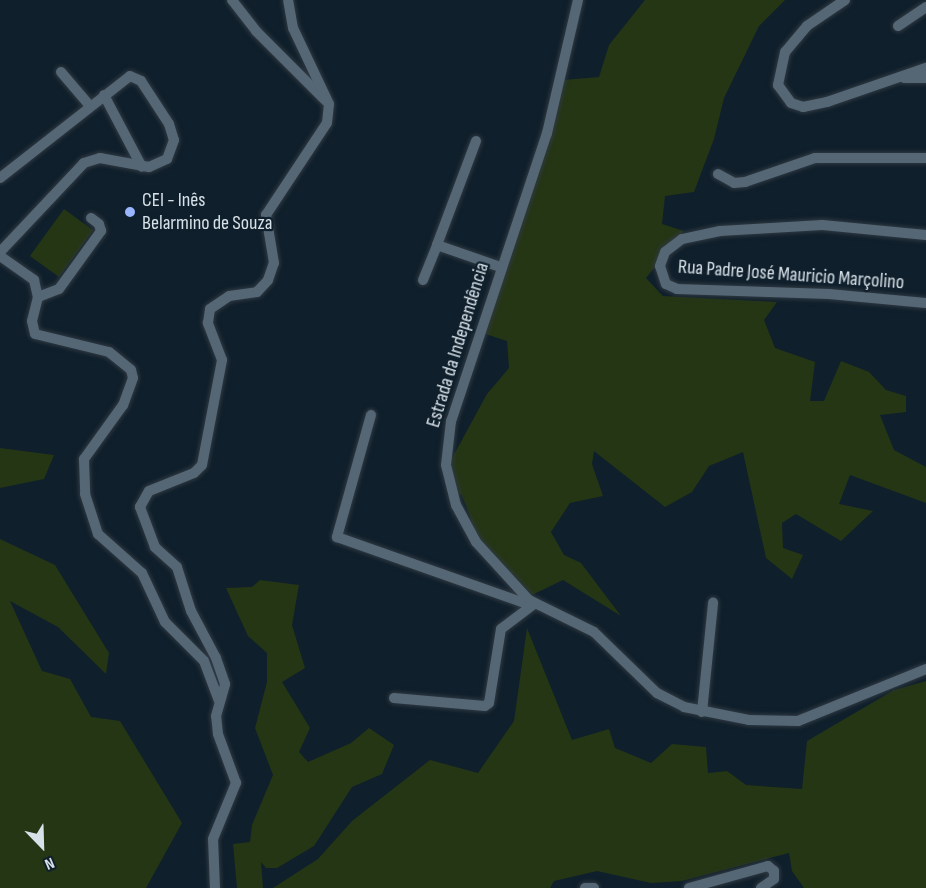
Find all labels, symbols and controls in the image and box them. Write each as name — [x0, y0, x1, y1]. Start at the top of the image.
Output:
place label: CEI - Inês Belarmino de Souza — [142, 189, 272, 236]
marker: CEI - Inês Belarmino de Souza — [123, 205, 137, 219]
street label: Rua Padre José Mauricio Marçolino — [677, 255, 905, 295]
street label: Estrada da Independência — [421, 260, 495, 430]
north arrow — [12, 816, 72, 876]
text: N — [42, 853, 57, 873]

